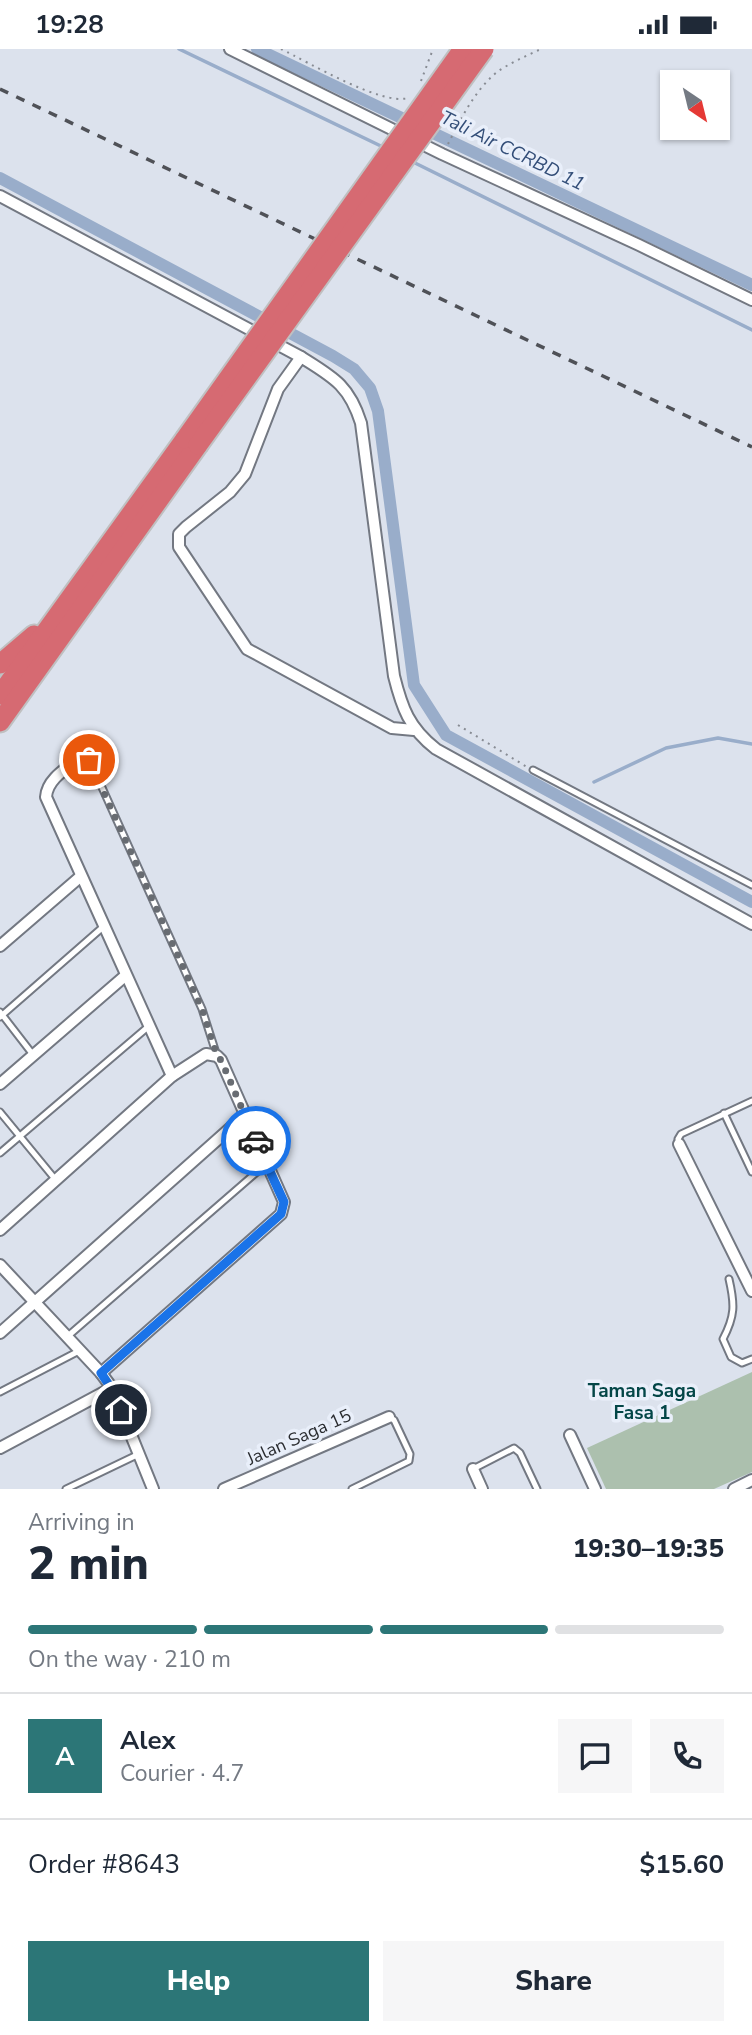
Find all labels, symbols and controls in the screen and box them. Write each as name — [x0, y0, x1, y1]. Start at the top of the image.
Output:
text: 19:28 — [35, 7, 104, 42]
north arrow — [660, 70, 730, 140]
map controls — [660, 70, 730, 140]
water label: Tali Air CCRBD 11 — [436, 105, 589, 197]
pin — [59, 730, 119, 790]
icon: bag — [70, 741, 108, 779]
courier — [221, 1106, 291, 1176]
icon: car — [237, 1122, 275, 1160]
district label: Taman Saga Fasa 1 — [588, 1378, 696, 1426]
pin — [91, 1380, 151, 1440]
icon: home — [102, 1391, 140, 1429]
street label: Jalan Saga 15 — [242, 1403, 355, 1471]
text: Arriving in — [28, 1507, 135, 1538]
text: 19:30–19:35 — [573, 1531, 724, 1566]
text: 2 min — [28, 1532, 149, 1595]
text: On the way · 210 m — [28, 1644, 231, 1675]
button: chat — [558, 1719, 632, 1793]
button: phone — [650, 1719, 724, 1793]
text: Alex — [120, 1723, 176, 1758]
text: A — [55, 1739, 75, 1774]
text: Courier · 4.7 — [120, 1758, 244, 1789]
text: Order #8643 — [28, 1847, 180, 1882]
text: $15.60 — [640, 1847, 724, 1882]
button: Help — [28, 1941, 369, 2021]
button: Share — [383, 1941, 724, 2021]

